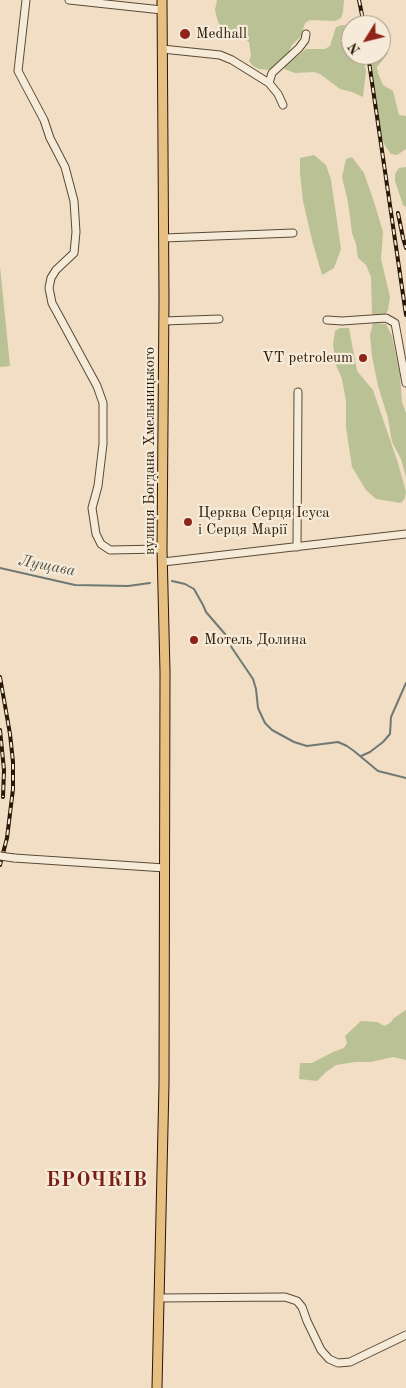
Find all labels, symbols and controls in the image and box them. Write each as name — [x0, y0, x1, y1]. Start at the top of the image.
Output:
north arrow — [341, 15, 391, 65]
place label: Medhall — [196, 25, 247, 43]
marker: Medhall — [178, 27, 192, 41]
text: N — [346, 40, 363, 57]
street label: вулиця Богдана Хмельницького — [141, 347, 159, 555]
place label: VT petroleum — [262, 349, 353, 367]
marker: VT petroleum — [357, 352, 369, 364]
place label: Церква Серця Ісуса і Серця Марії — [198, 504, 330, 539]
marker: Церква Серця Ісуса і Серця Марії — [182, 516, 194, 528]
water label: Лущава — [17, 551, 77, 581]
place label: Мотель Долина — [204, 631, 307, 649]
marker: Мотель Долина — [188, 634, 200, 646]
district label: БРОЧКІВ — [45, 1169, 149, 1193]

